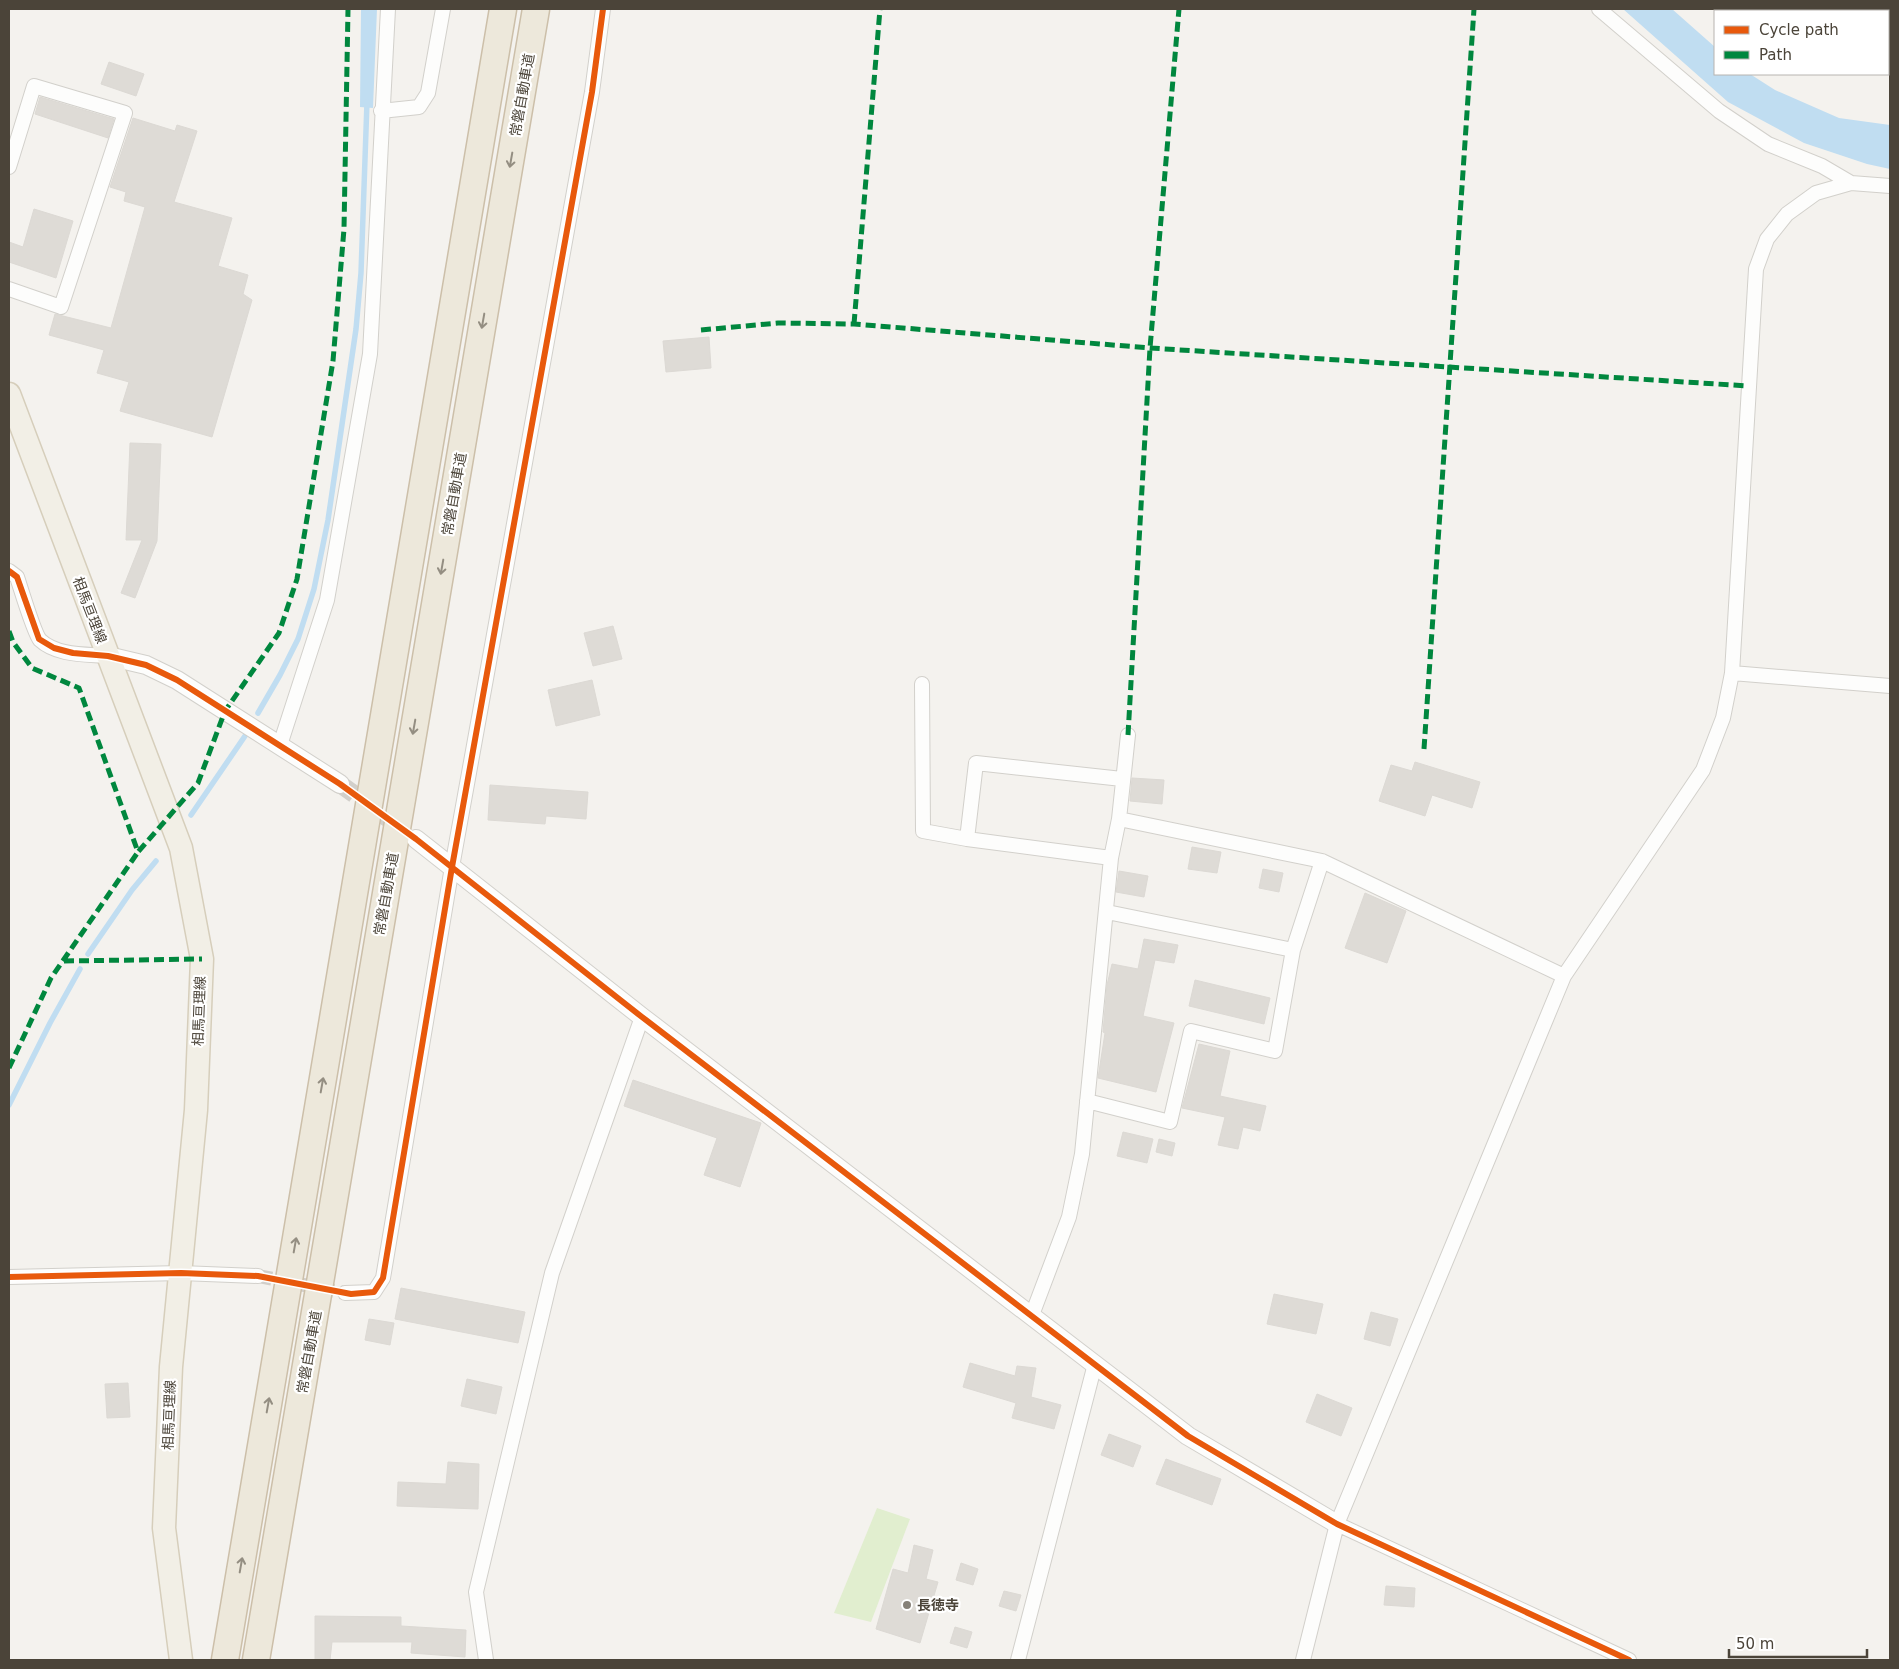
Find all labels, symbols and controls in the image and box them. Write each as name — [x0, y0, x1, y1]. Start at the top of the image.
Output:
legend — [1714, 10, 1889, 75]
text: Cycle path — [1759, 21, 1839, 39]
text: Path — [1759, 46, 1792, 64]
street label: 常磐自動車道 — [507, 52, 537, 138]
one-way arrow — [505, 152, 515, 168]
one-way arrow — [478, 312, 488, 328]
street label: 常磐自動車道 — [439, 451, 469, 537]
one-way arrow — [436, 559, 446, 575]
street label: 相馬亘理線 — [70, 574, 110, 646]
one-way arrow — [409, 719, 419, 735]
street label: 常磐自動車道 — [371, 851, 401, 937]
street label: 相馬亘理線 — [190, 976, 208, 1046]
one-way arrow — [318, 1077, 328, 1093]
one-way arrow — [290, 1237, 300, 1253]
street label: 常磐自動車道 — [294, 1309, 324, 1395]
street label: 相馬亘理線 — [160, 1380, 178, 1450]
one-way arrow — [263, 1398, 273, 1414]
one-way arrow — [236, 1558, 246, 1574]
place label: 長徳寺 — [917, 1597, 959, 1613]
marker: 長徳寺 — [901, 1599, 913, 1611]
scale bar — [1729, 1626, 1866, 1658]
text: 50 m — [1736, 1635, 1774, 1653]

